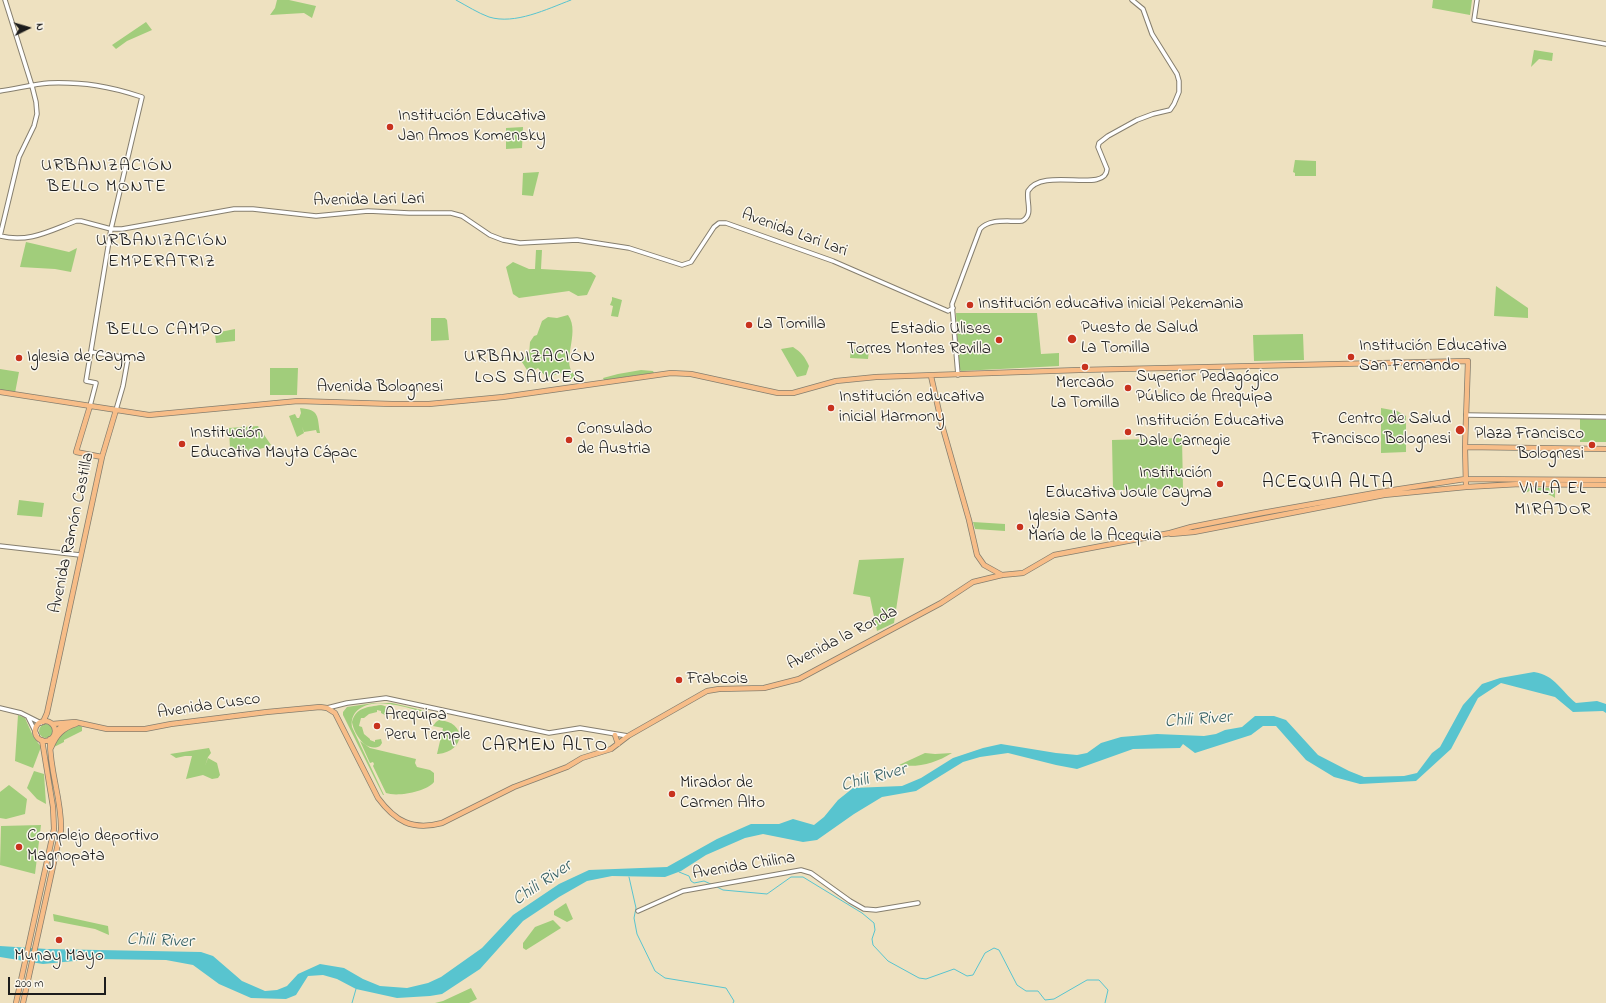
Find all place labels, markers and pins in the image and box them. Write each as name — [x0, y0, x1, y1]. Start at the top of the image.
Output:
place label: Institución Educativa Jan Amos Komensky — [398, 107, 546, 147]
marker: Institución Educativa Jan Amos Komensky — [385, 122, 395, 132]
place label: Institución educativa inicial Pekemania — [978, 295, 1243, 315]
marker: Institución educativa inicial Pekemania — [965, 300, 975, 310]
place label: La Tomilla — [757, 315, 826, 335]
place label: Puesto de Salud La Tomilla — [1081, 319, 1198, 359]
marker: La Tomilla — [744, 320, 754, 330]
place label: Estadio Ulises Torres Montes Revilla — [847, 320, 991, 360]
marker: Puesto de Salud La Tomilla — [1066, 333, 1078, 345]
marker: Estadio Ulises Torres Montes Revilla — [994, 335, 1004, 345]
place label: Institución Educativa San Fernando — [1359, 337, 1507, 377]
place label: Iglesia de Cayma — [27, 348, 145, 368]
marker: Institución Educativa San Fernando — [1346, 352, 1356, 362]
marker: Iglesia de Cayma — [14, 353, 24, 363]
marker: Mercado La Tomilla — [1080, 362, 1090, 372]
place label: Superior Pedagógico Público de Arequipa — [1136, 368, 1279, 408]
place label: Mercado La Tomilla — [1051, 374, 1119, 414]
marker: Superior Pedagógico Público de Arequipa — [1123, 383, 1133, 393]
place label: Institución educativa inicial Harmony — [839, 388, 984, 428]
marker: Institución educativa inicial Harmony — [826, 403, 836, 413]
place label: Centro de Salud Francisco Bolognesi — [1312, 410, 1451, 450]
place label: Institución Educativa Dale Carnegie — [1136, 412, 1284, 452]
place label: Consulado de Austria — [577, 420, 652, 460]
place label: Institución Educativa Mayta Cápac — [190, 424, 357, 464]
marker: Centro de Salud Francisco Bolognesi — [1454, 424, 1466, 436]
place label: Plaza Francisco Bolognesi — [1474, 425, 1584, 465]
marker: Institución Educativa Dale Carnegie — [1123, 427, 1133, 437]
marker: Consulado de Austria — [564, 435, 574, 445]
marker: Institución Educativa Mayta Cápac — [177, 439, 187, 449]
marker: Plaza Francisco Bolognesi — [1587, 440, 1597, 450]
place label: Institución Educativa Joule Cayma — [1045, 464, 1212, 504]
marker: Institución Educativa Joule Cayma — [1215, 479, 1225, 489]
place label: Iglesia Santa María de la Acequia — [1028, 507, 1162, 547]
marker: Iglesia Santa María de la Acequia — [1015, 522, 1025, 532]
place label: Frabcois — [687, 670, 748, 690]
marker: Frabcois — [674, 675, 684, 685]
place label: Arequipa Peru Temple — [385, 706, 470, 746]
marker: Arequipa Peru Temple — [372, 721, 382, 731]
place label: Mirador de Carmen Alto — [680, 774, 765, 814]
marker: Mirador de Carmen Alto — [667, 789, 677, 799]
place label: Complejo deportivo Magnopata — [27, 827, 159, 867]
marker: Complejo deportivo Magnopata — [14, 842, 24, 852]
marker: Munay Mayo — [54, 935, 64, 945]
place label: Munay Mayo — [14, 947, 104, 967]

